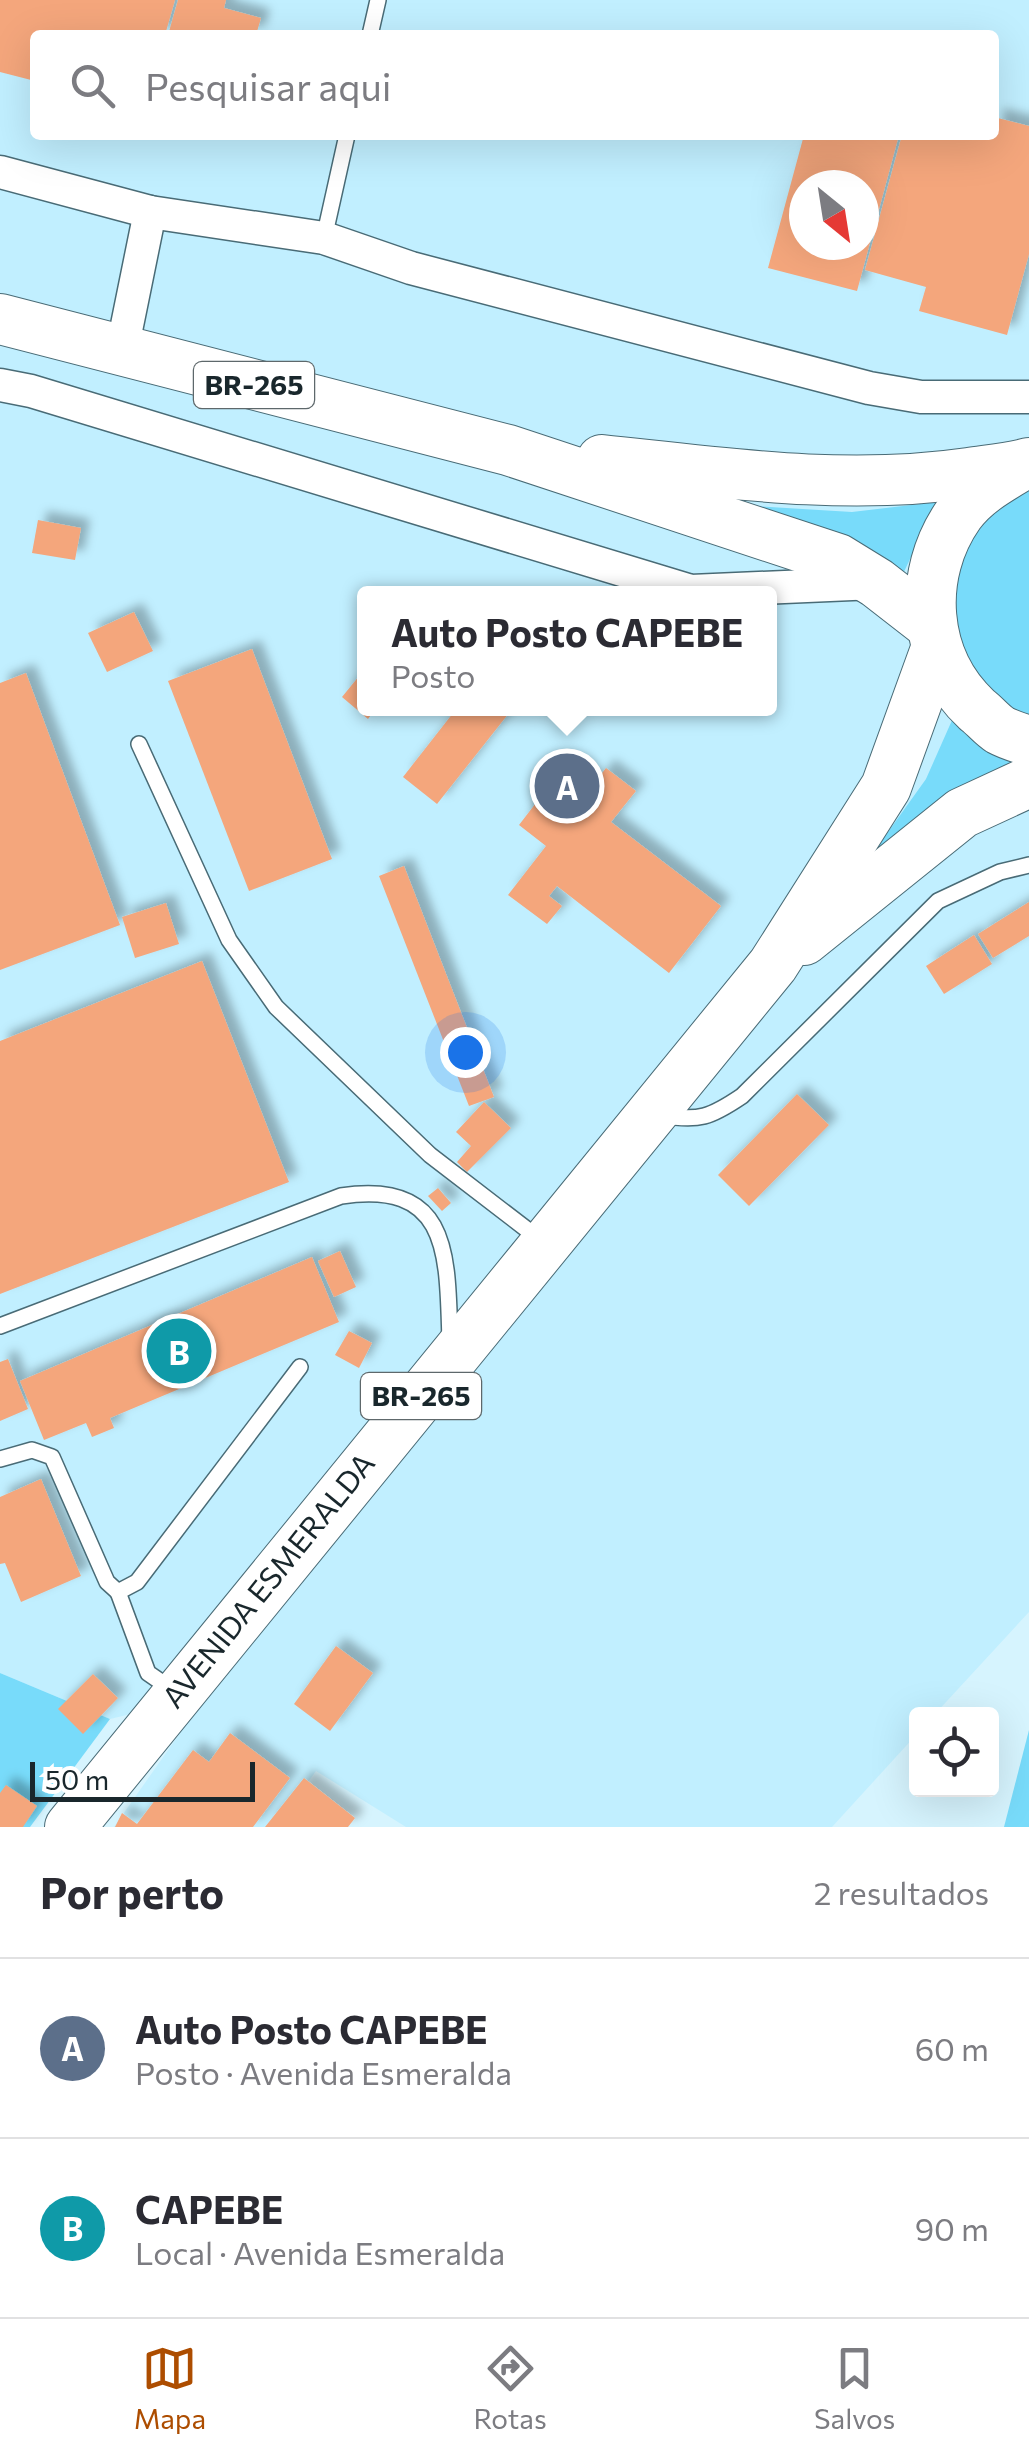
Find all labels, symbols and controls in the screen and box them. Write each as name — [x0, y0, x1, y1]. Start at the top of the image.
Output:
search box — [30, 30, 999, 140]
icon: search — [65, 58, 120, 113]
text: Pesquisar aqui — [145, 62, 391, 109]
north arrow — [789, 170, 879, 260]
road number: BR-265 — [194, 362, 314, 408]
popup — [357, 586, 777, 716]
text: Auto Posto CAPEBE — [391, 608, 743, 655]
text: Posto — [391, 655, 475, 695]
pin: A — [534, 748, 600, 824]
your location — [440, 1027, 491, 1078]
pin: B — [146, 1314, 212, 1388]
road number: BR-265 — [361, 1373, 481, 1419]
street label: AVENIDA ESMERALDA — [153, 1444, 381, 1714]
map controls — [909, 1707, 999, 1797]
button: locate — [909, 1707, 999, 1797]
scale bar — [30, 1757, 255, 1802]
text: 50 m — [45, 1762, 109, 1796]
text: Por perto — [40, 1866, 224, 1918]
text: 2 resultados — [814, 1872, 989, 1912]
text: Auto Posto CAPEBE — [135, 2005, 488, 2052]
text: A — [61, 2028, 84, 2068]
text: 60 m — [915, 2028, 989, 2068]
text: Posto · Avenida Esmeralda — [135, 2052, 512, 2092]
text: CAPEBE — [135, 2185, 283, 2232]
text: B — [62, 2208, 83, 2248]
text: 90 m — [915, 2208, 989, 2248]
text: Local · Avenida Esmeralda — [135, 2232, 505, 2272]
tab: Mapa — [134, 2341, 206, 2435]
tab: Rotas — [473, 2341, 547, 2435]
tab: Salvos — [814, 2341, 895, 2435]

